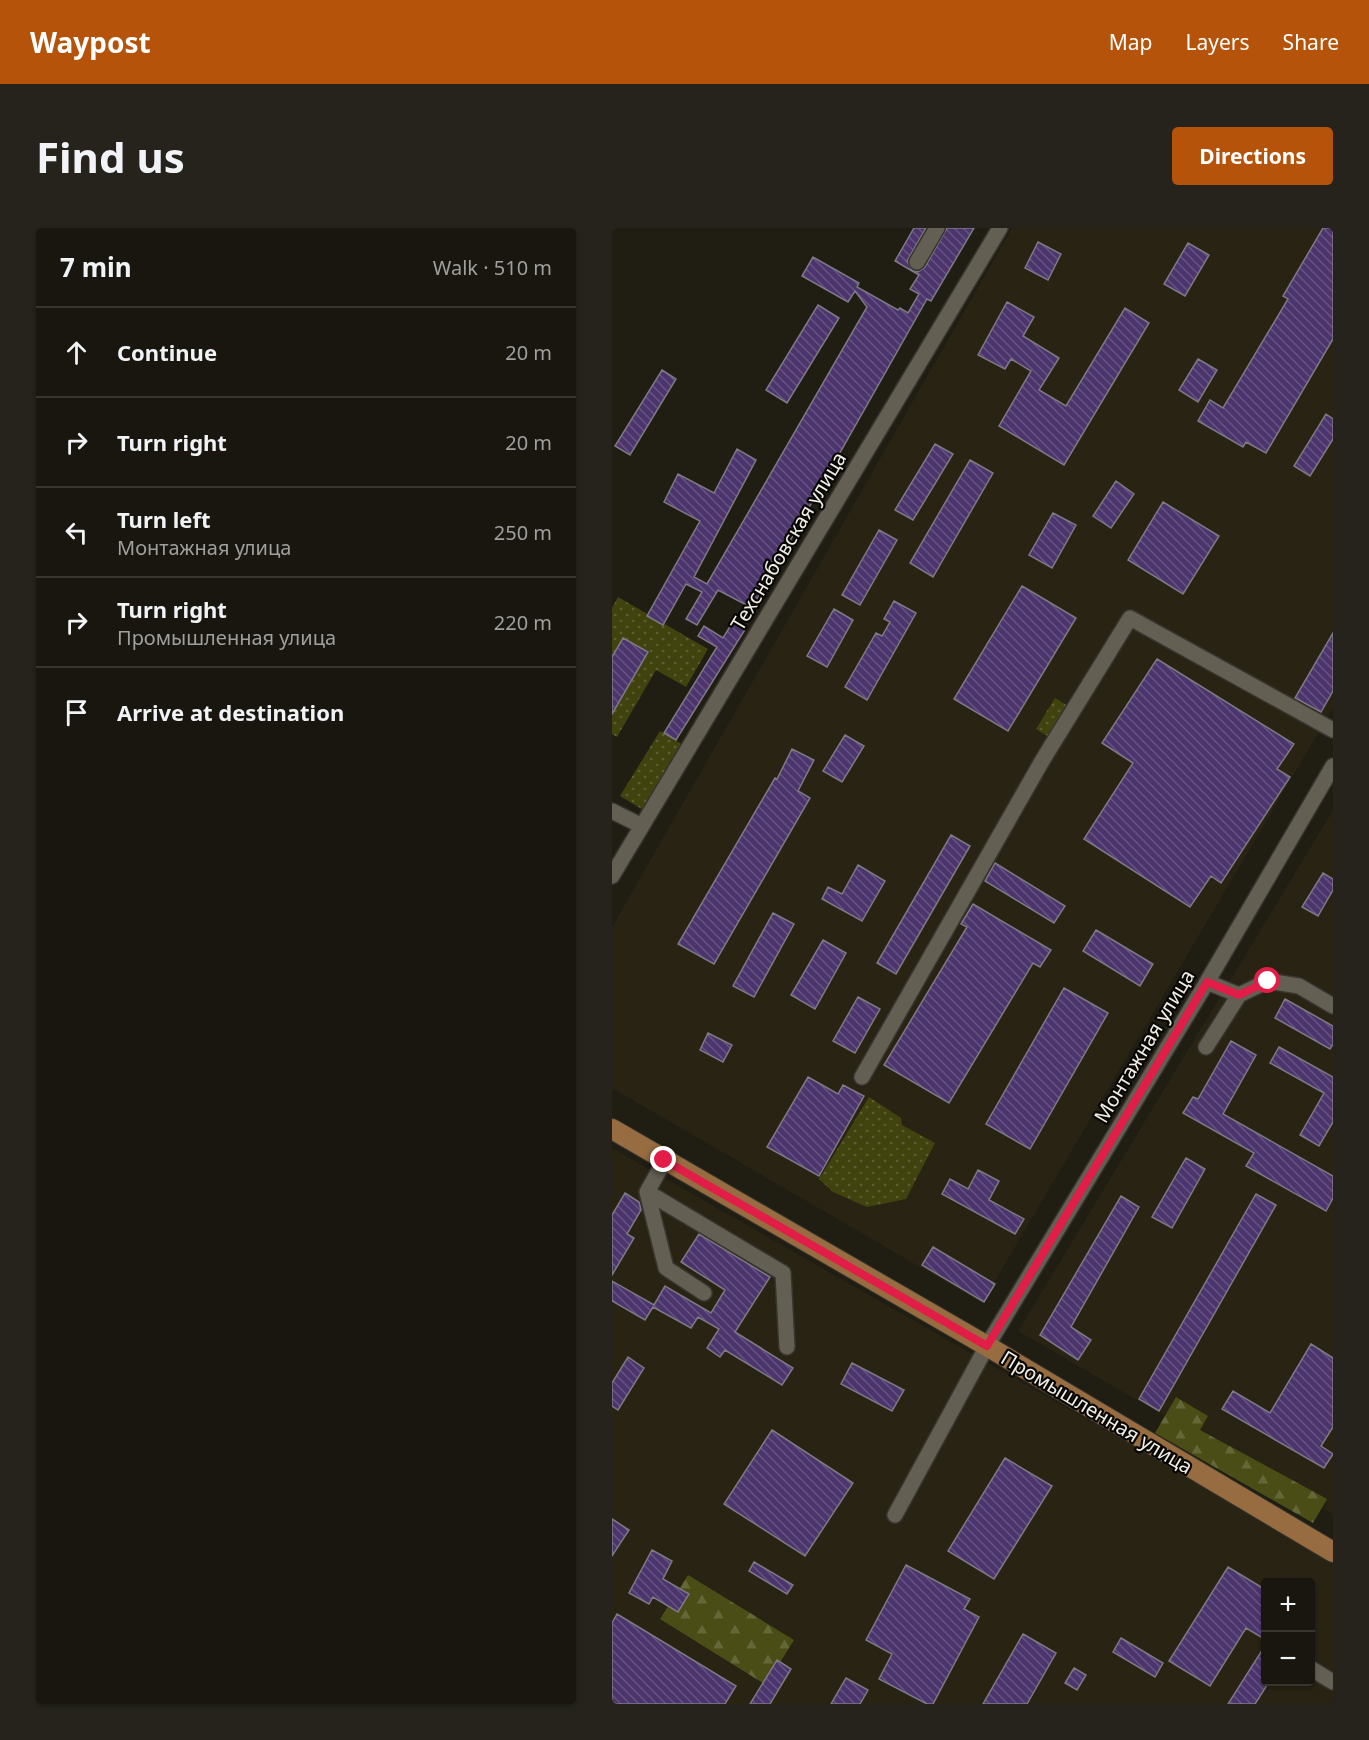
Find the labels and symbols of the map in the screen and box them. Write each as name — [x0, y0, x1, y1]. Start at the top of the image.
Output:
street label: Техснабовская улица — [724, 447, 852, 635]
street label: Монтажная улица — [1088, 964, 1200, 1128]
route start — [1254, 967, 1280, 993]
route end — [650, 1146, 676, 1172]
street label: Промышленная улица — [996, 1344, 1198, 1480]

